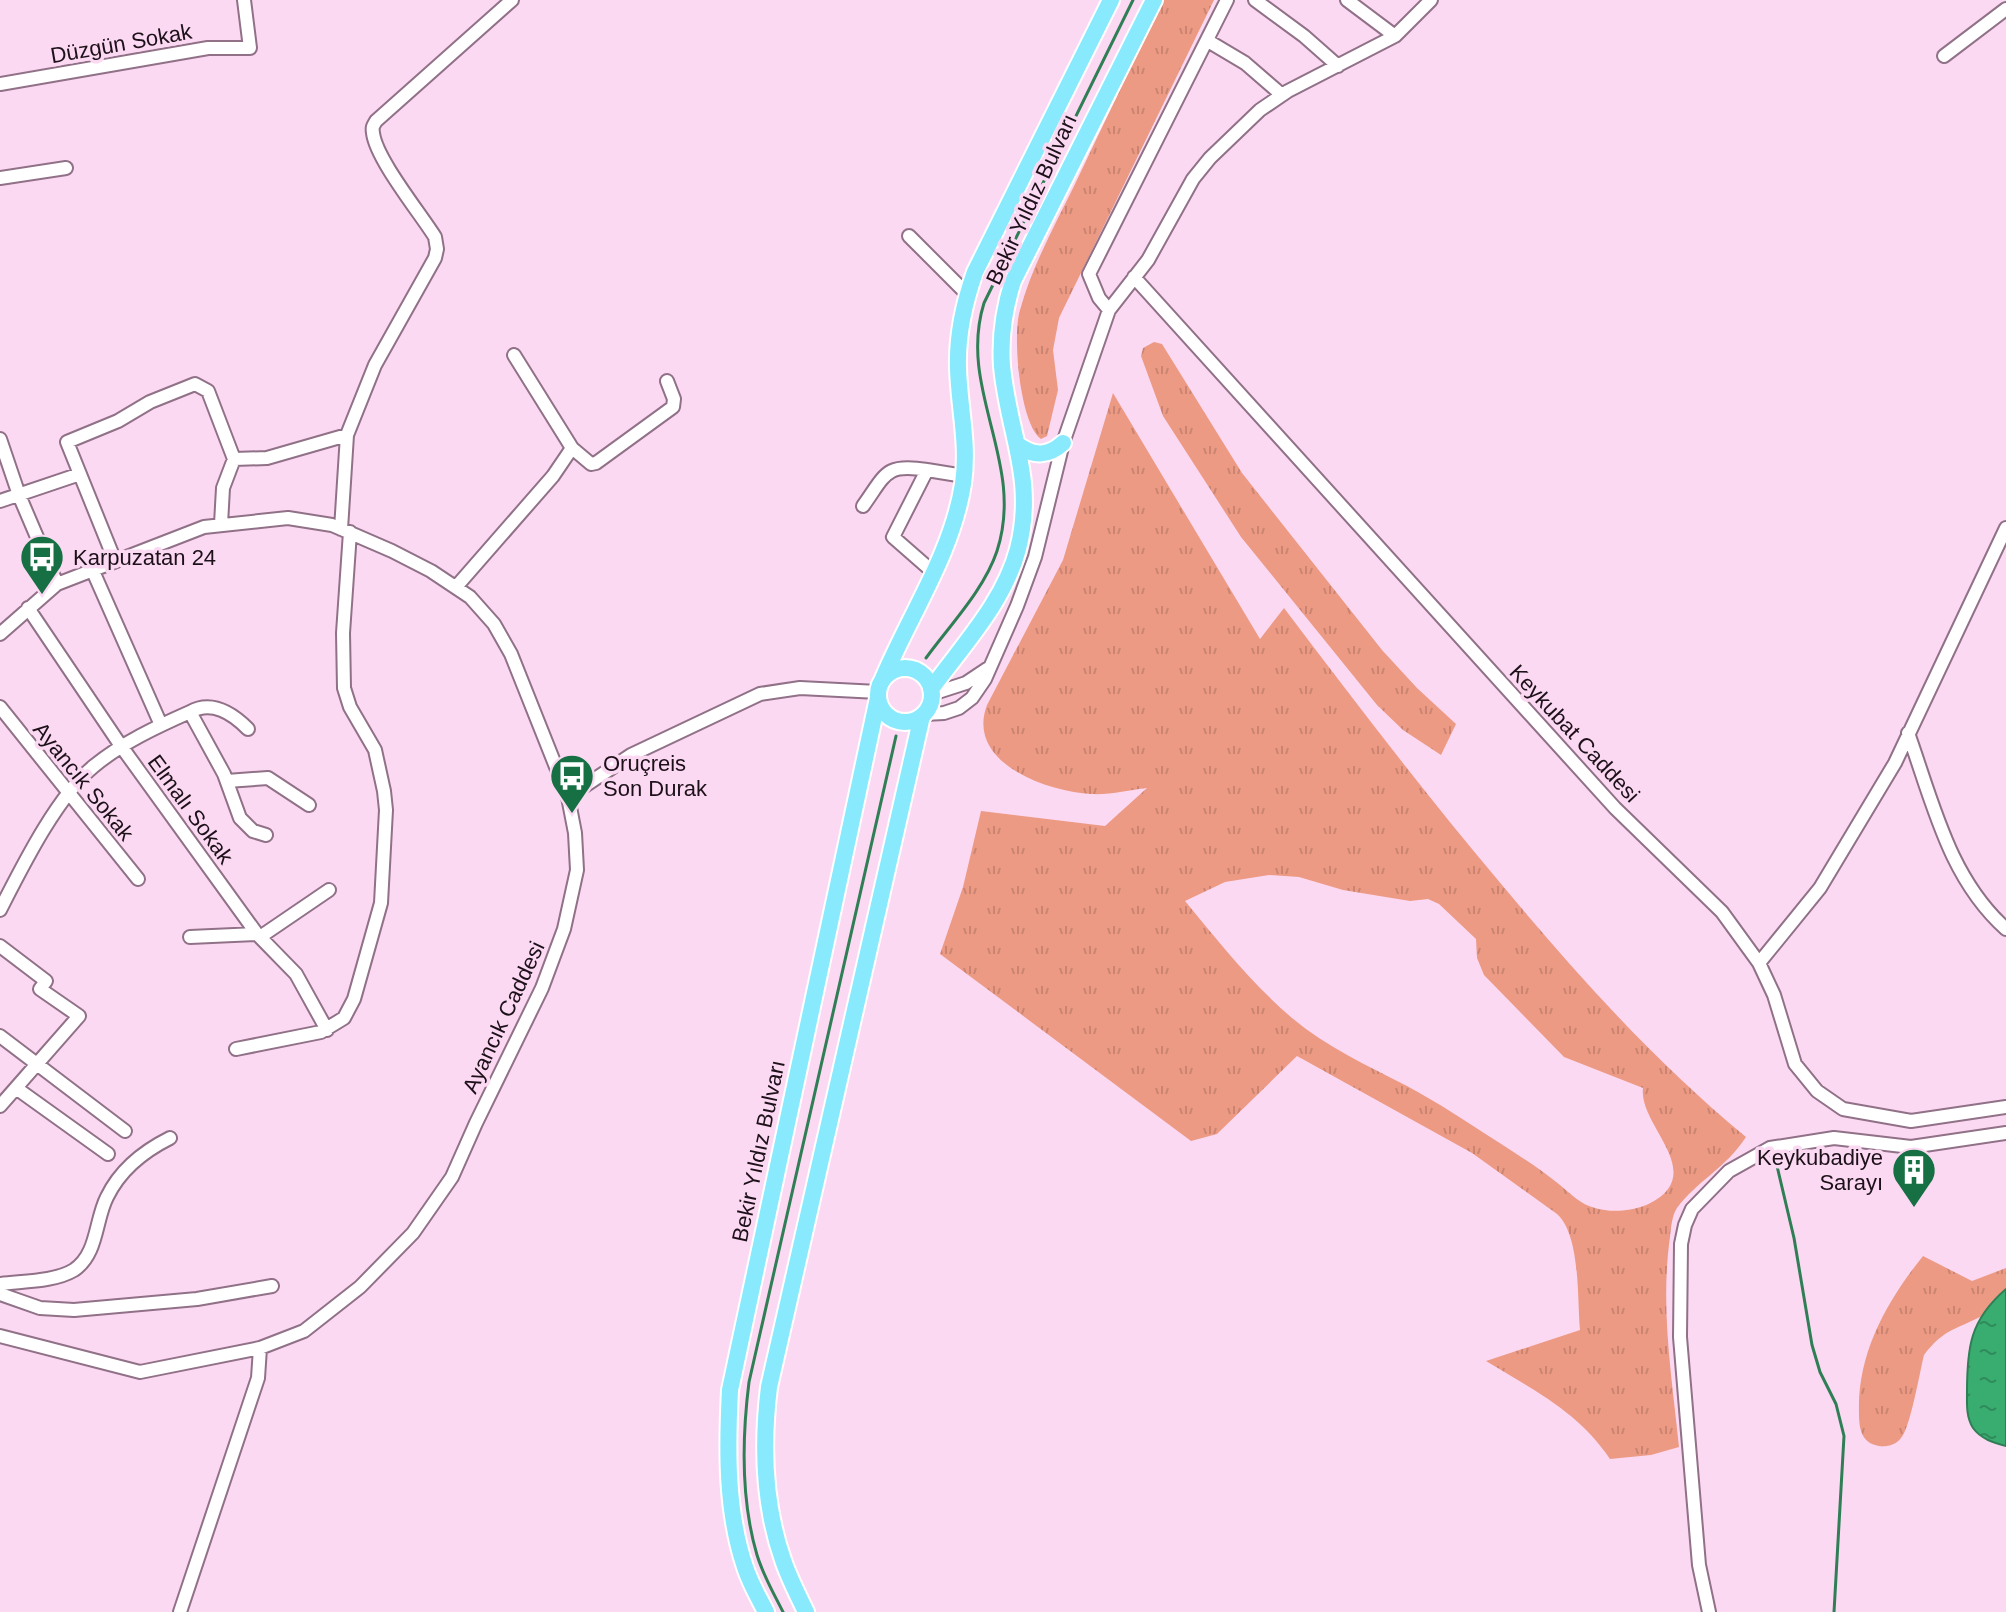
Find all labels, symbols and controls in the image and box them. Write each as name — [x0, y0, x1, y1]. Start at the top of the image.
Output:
street label: Düzgün Sokak — [48, 19, 195, 68]
street label: Bekir Yıldız Bulvarı — [981, 110, 1082, 289]
bus stop icon: Karpuzatan 24 — [18, 533, 66, 596]
place label: Karpuzatan 24 — [73, 545, 216, 570]
street label: Keykubat Caddesi — [1505, 660, 1645, 807]
street label: Ayancık Sokak — [28, 717, 140, 846]
street label: Elmalı Sokak — [143, 750, 239, 869]
place label: Oruçreis Son Durak — [603, 751, 708, 801]
bus stop icon: Oruçreis Son Durak — [548, 752, 596, 815]
street label: Ayancık Caddesi — [457, 937, 550, 1097]
street label: Bekir Yıldız Bulvarı — [727, 1058, 790, 1244]
place label: Keykubadiye Sarayı — [1757, 1145, 1883, 1195]
building icon: Keykubadiye Sarayı — [1890, 1146, 1938, 1209]

